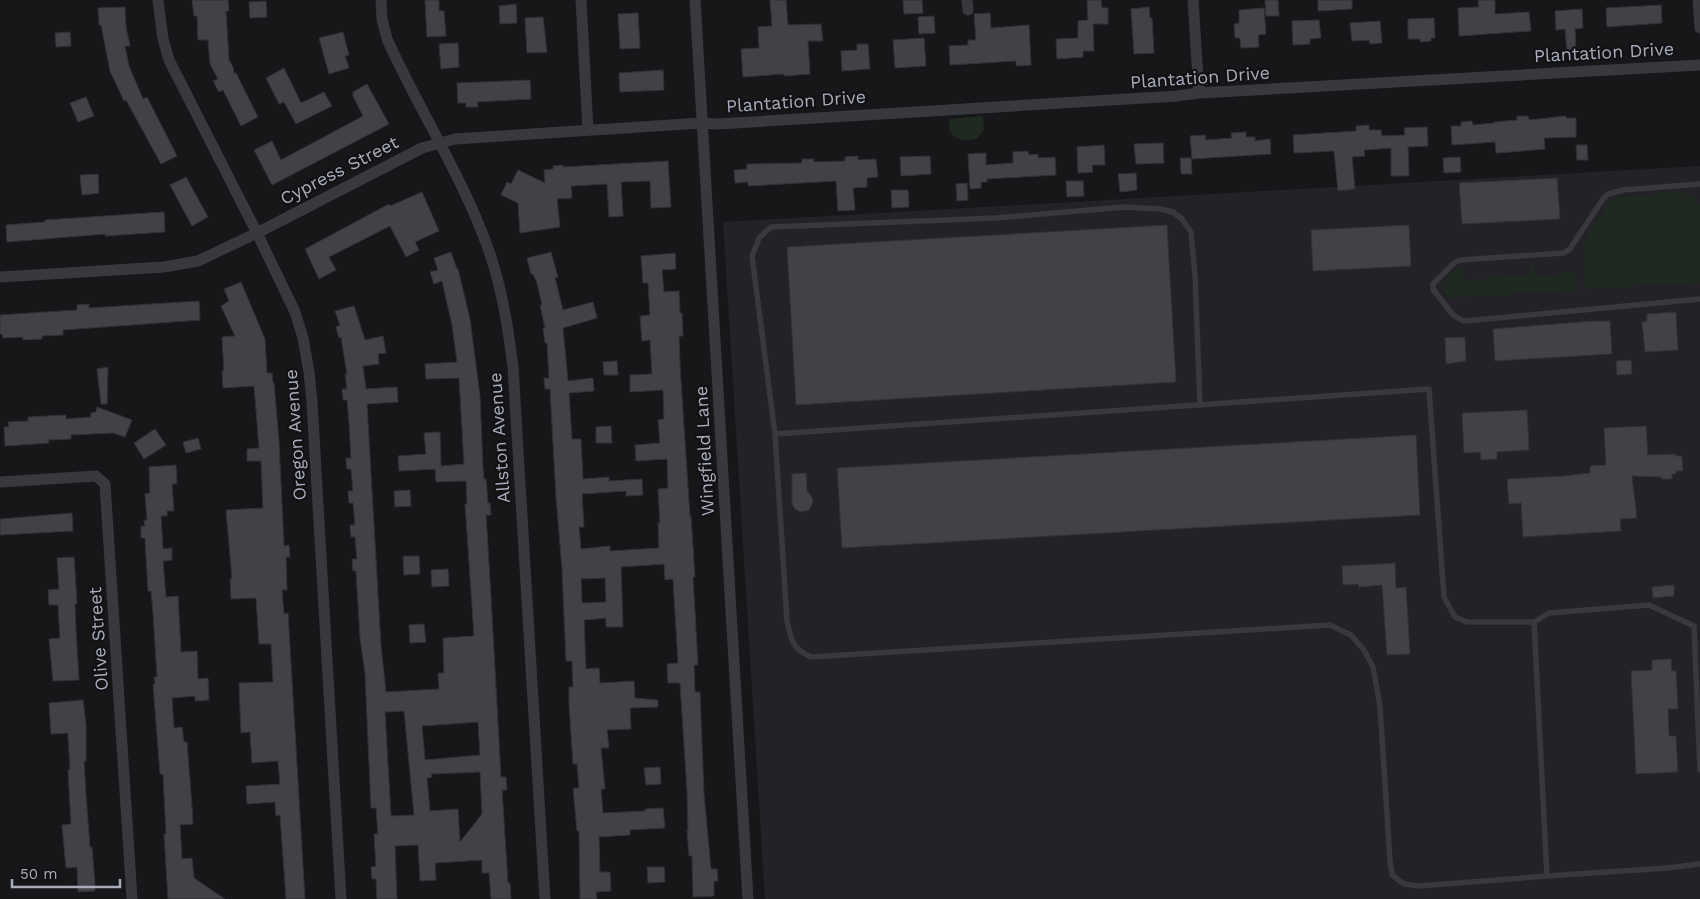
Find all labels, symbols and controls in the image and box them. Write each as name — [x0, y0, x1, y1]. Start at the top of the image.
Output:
street label: Plantation Drive — [1533, 38, 1675, 66]
street label: Plantation Drive — [1129, 62, 1271, 92]
street label: Plantation Drive — [725, 86, 867, 116]
street label: Cypress Street — [276, 131, 402, 209]
street label: Oregon Avenue — [280, 369, 310, 501]
street label: Allston Avenue — [484, 372, 514, 504]
street label: Wingfield Lane — [690, 385, 718, 517]
street label: Olive Street — [84, 586, 112, 692]
scale bar — [12, 856, 120, 888]
text: 50 m — [20, 865, 57, 883]

